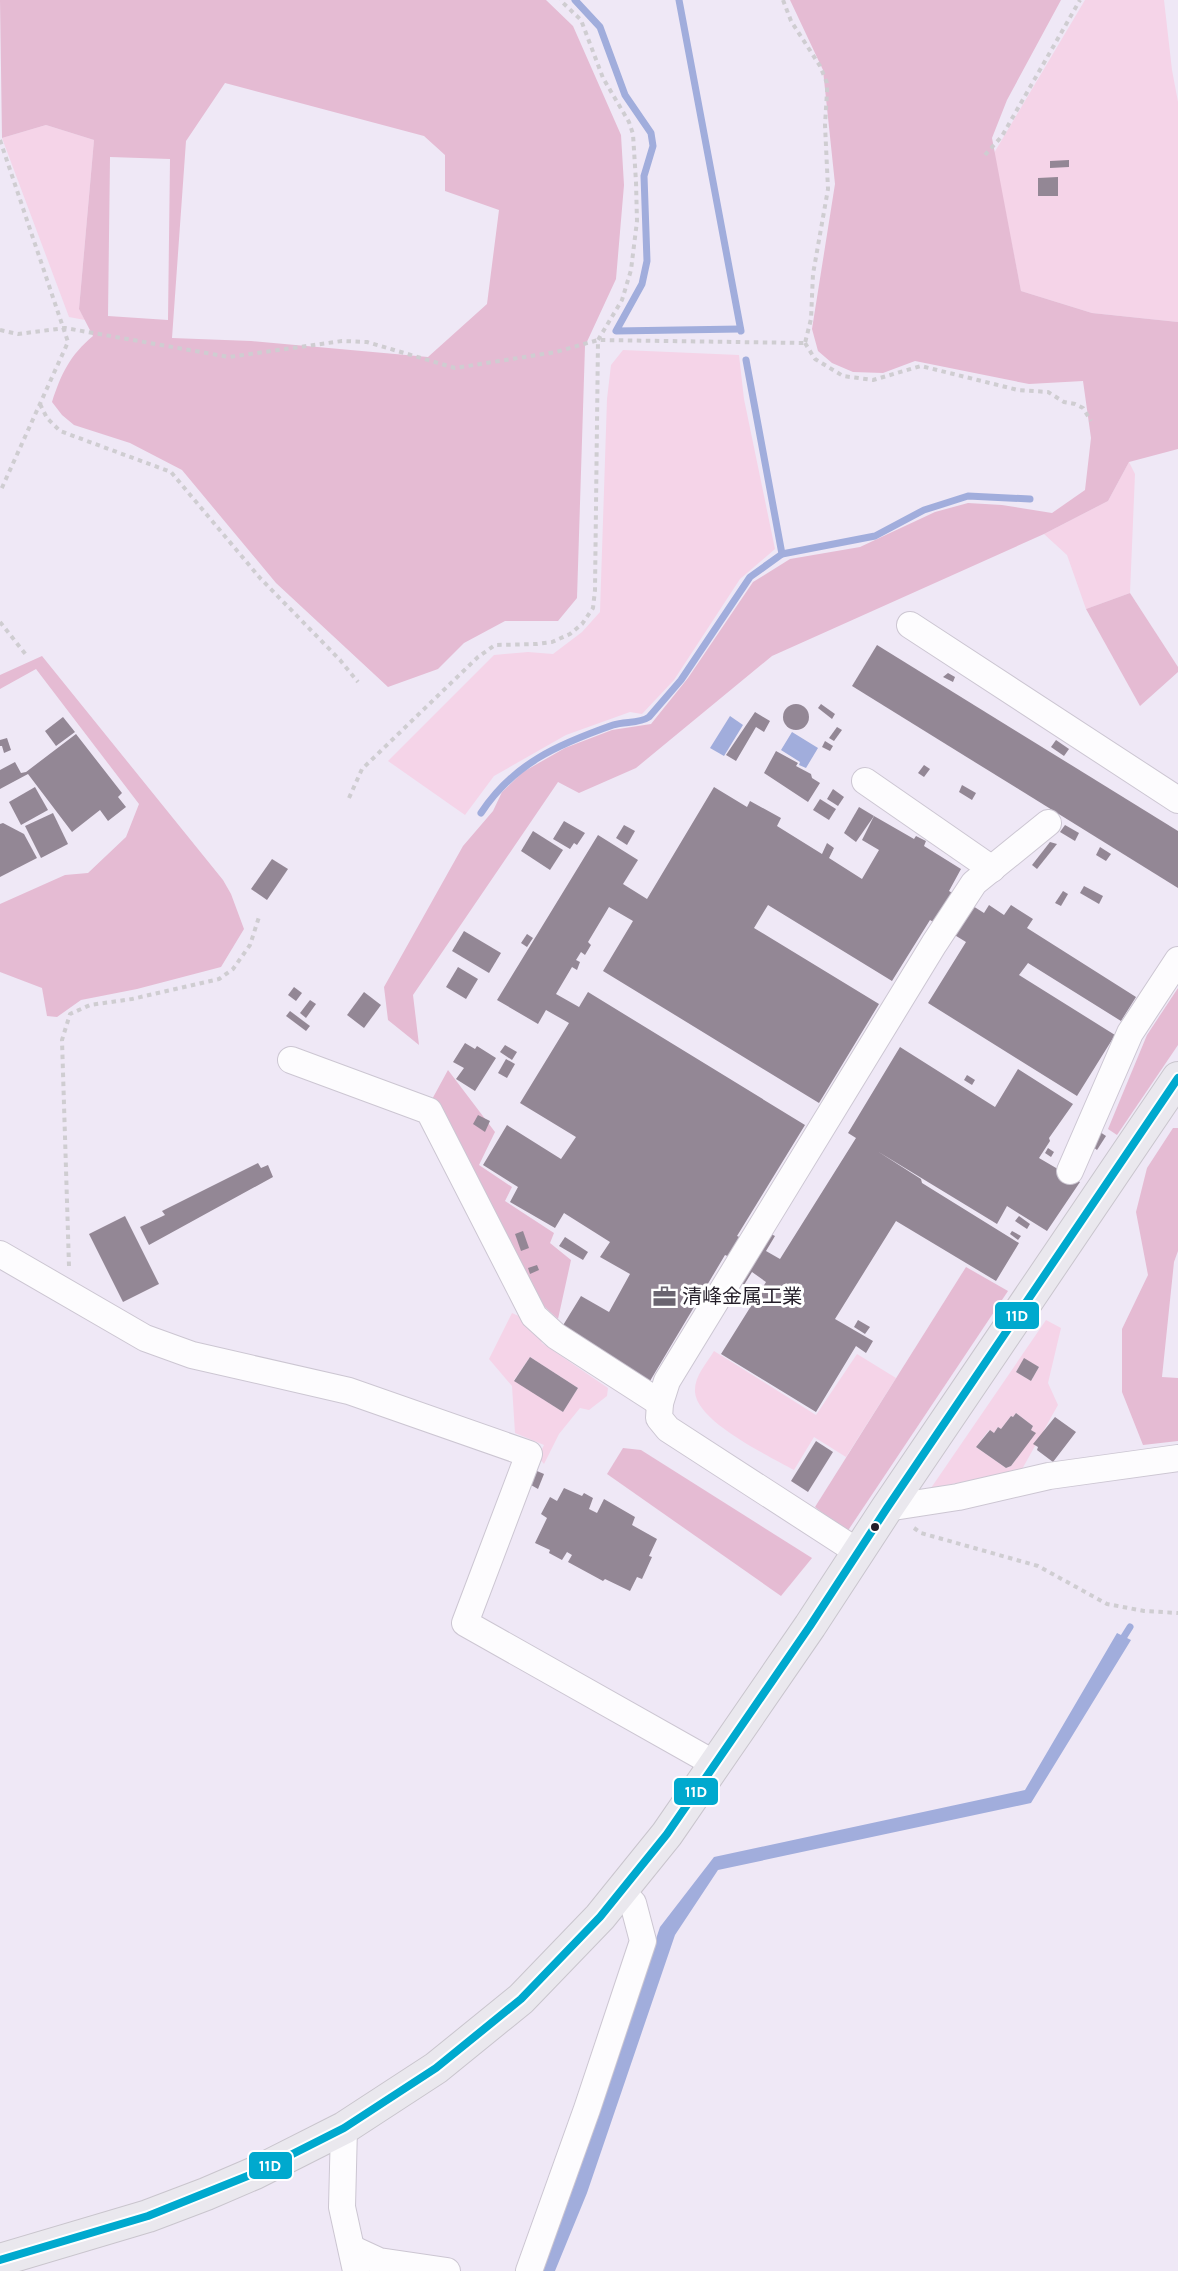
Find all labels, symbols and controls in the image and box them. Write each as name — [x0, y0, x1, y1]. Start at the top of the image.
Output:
office icon: 清峰金属工業 — [651, 1283, 677, 1309]
place label: 清峰金属工業 — [682, 1285, 802, 1308]
line badge: 11D — [994, 1301, 1040, 1330]
text: 11D — [1006, 1306, 1028, 1325]
unlabelled marker — [869, 1521, 881, 1533]
line badge: 11D — [673, 1777, 719, 1806]
text: 11D — [685, 1782, 707, 1801]
line badge: 11D — [248, 2151, 293, 2180]
text: 11D — [259, 2156, 281, 2175]

